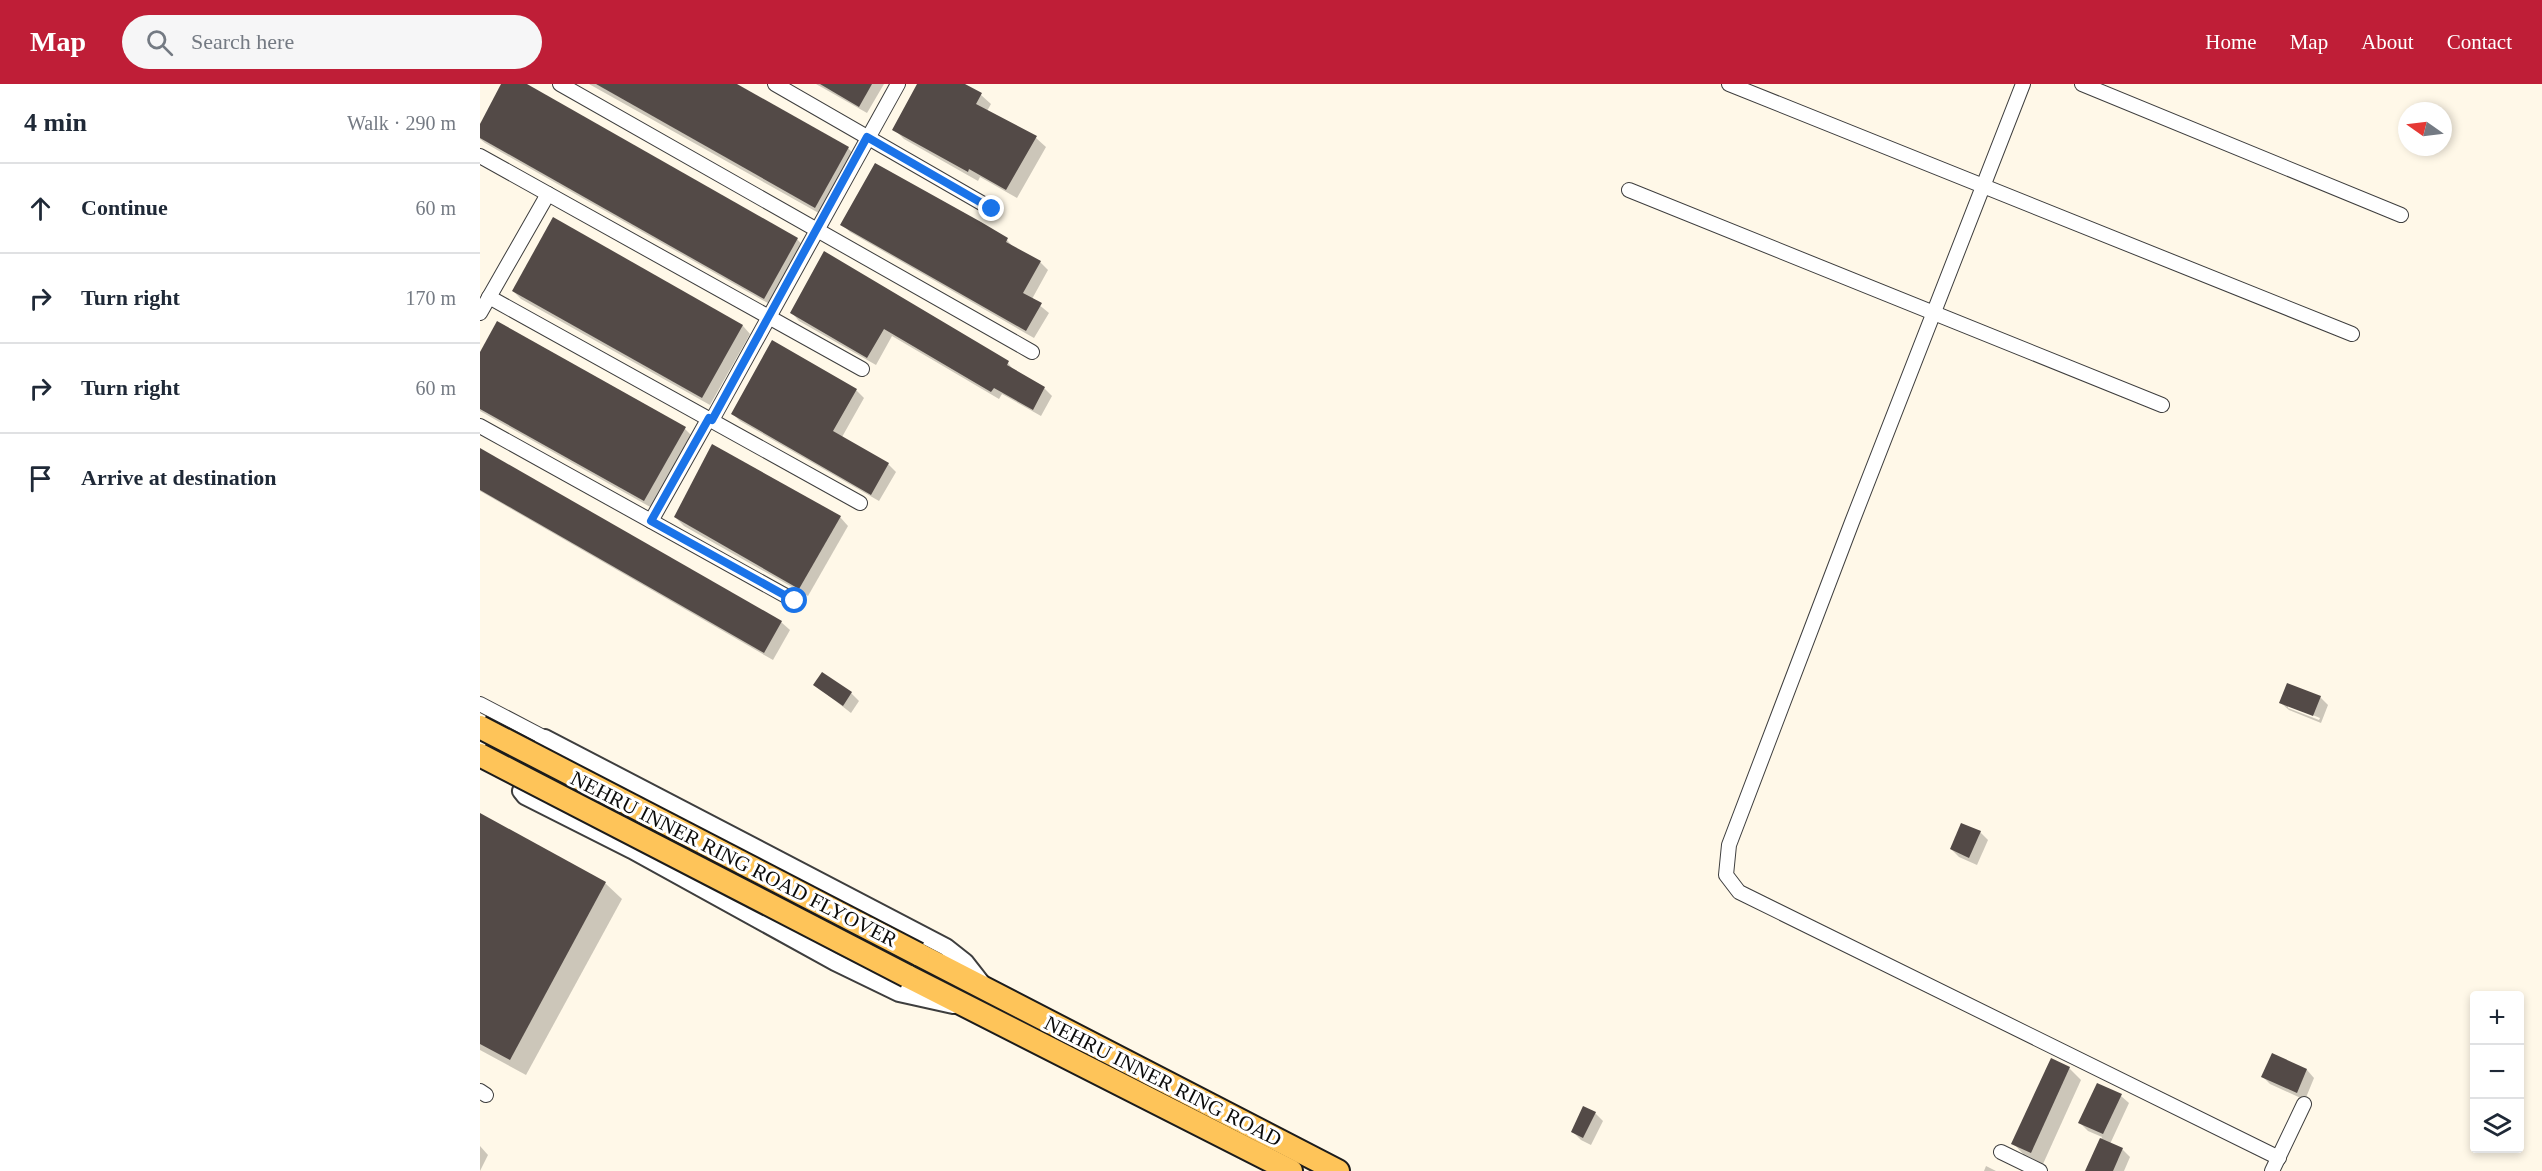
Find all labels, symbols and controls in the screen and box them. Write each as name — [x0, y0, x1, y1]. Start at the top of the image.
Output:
search box — [122, 15, 542, 69]
text: Map — [30, 26, 86, 57]
icon: search — [143, 26, 176, 59]
text: Search here — [191, 29, 294, 54]
text: Home — [2205, 30, 2257, 54]
text: Map — [2290, 30, 2328, 54]
text: About — [2361, 30, 2414, 54]
text: Contact — [2447, 30, 2512, 54]
north arrow — [2398, 102, 2452, 156]
text: 4 min — [24, 108, 87, 137]
text: Walk · 290 m — [347, 112, 456, 134]
icon: ahead — [24, 192, 57, 225]
text: Continue — [81, 195, 168, 220]
route end — [978, 195, 1004, 221]
text: 60 m — [415, 197, 456, 219]
icon: right — [24, 282, 57, 315]
text: Turn right — [81, 285, 180, 310]
text: 170 m — [405, 287, 456, 309]
icon: right — [24, 372, 57, 405]
text: Turn right — [81, 375, 180, 400]
text: 60 m — [415, 377, 456, 399]
icon: arrive — [24, 462, 57, 495]
text: Arrive at destination — [81, 465, 277, 490]
route start — [781, 587, 807, 613]
street label: NEHRU INNER RING ROAD FLYOVER — [567, 766, 901, 952]
map controls — [2470, 991, 2524, 1153]
button: + — [2470, 991, 2524, 1045]
street label: NEHRU INNER RING ROAD — [1040, 1011, 1286, 1151]
button: − — [2470, 1045, 2524, 1099]
button: layers — [2470, 1099, 2524, 1153]

